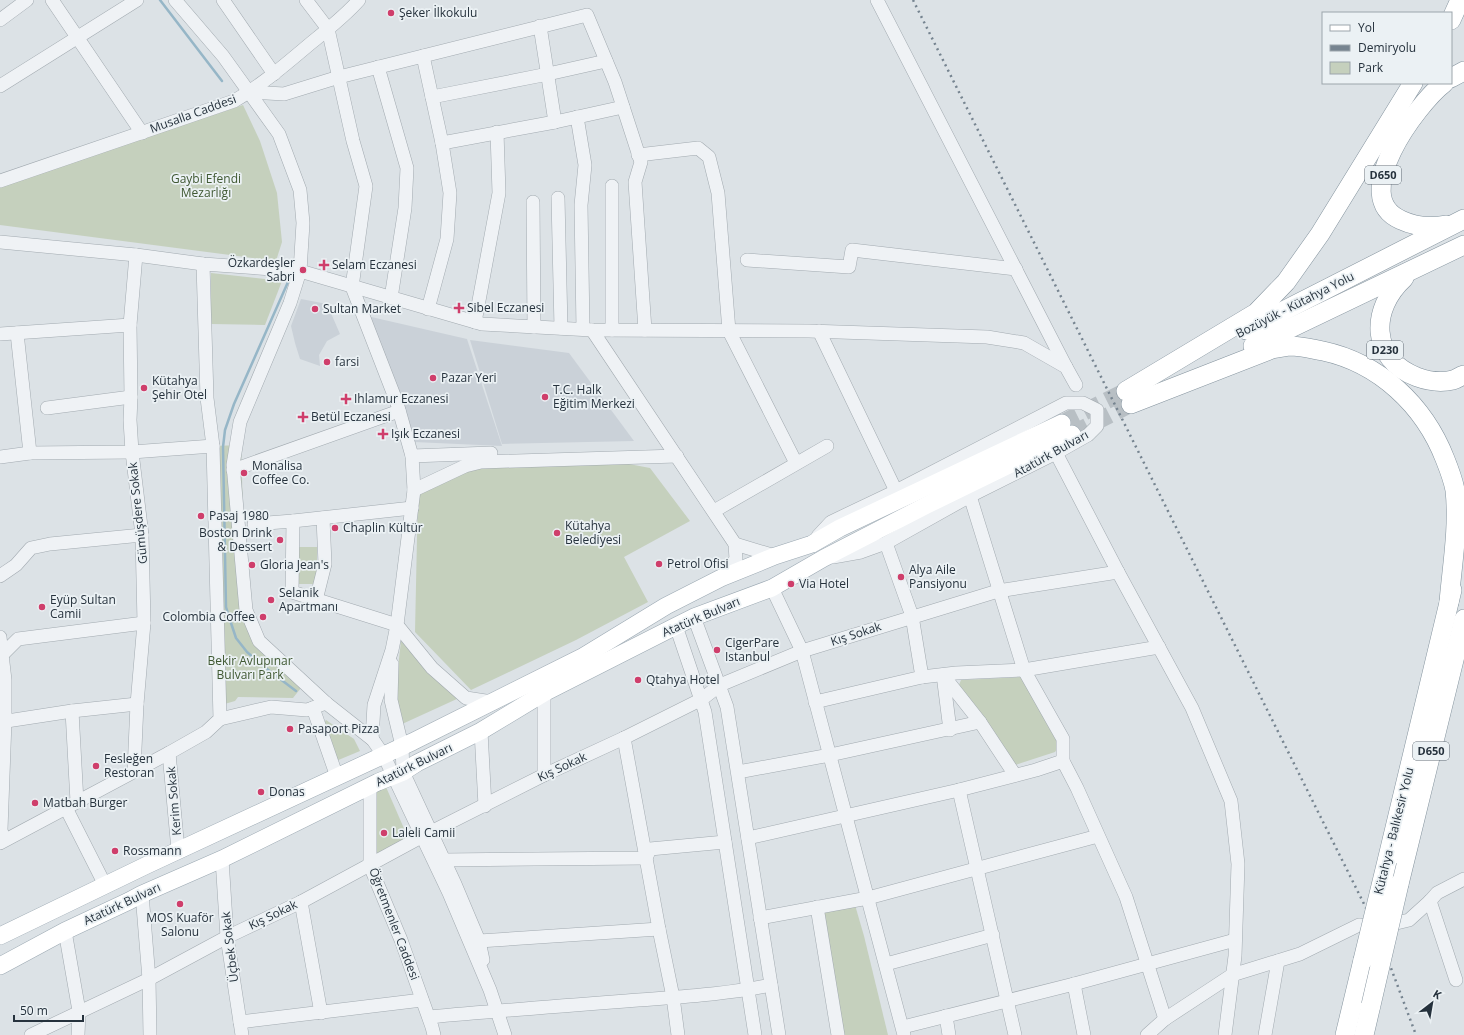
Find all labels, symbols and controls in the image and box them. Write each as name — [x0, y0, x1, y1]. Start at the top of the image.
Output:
place label: Şeker İlkokulu — [399, 4, 477, 21]
marker: Şeker İlkokulu — [386, 8, 396, 18]
legend — [1322, 12, 1452, 84]
text: Yol — [1358, 19, 1375, 36]
text: Demiryolu — [1358, 39, 1416, 56]
text: Park — [1358, 59, 1384, 76]
street label: Musalla Caddesi — [147, 90, 238, 137]
road number: D650 — [1365, 166, 1401, 184]
park label: Gaybi Efendi Mezarlığı — [171, 170, 241, 201]
place label: Özkardeşler Sabri — [228, 254, 295, 285]
place label: Selam Eczanesi — [332, 256, 417, 273]
marker: Selam Eczanesi — [319, 260, 329, 270]
marker: Özkardeşler Sabri — [298, 265, 308, 275]
street label: Bozüyük - Kütahya Yolu — [1233, 267, 1357, 342]
place label: Sibel Eczanesi — [467, 299, 544, 316]
place label: Sultan Market — [323, 300, 401, 317]
marker: Sibel Eczanesi — [454, 303, 464, 313]
marker: Sultan Market — [310, 304, 320, 314]
road number: D230 — [1367, 341, 1403, 359]
place label: farsi — [335, 353, 359, 370]
marker: farsi — [322, 357, 332, 367]
place label: Pazar Yeri — [441, 369, 497, 386]
place label: Kütahya Şehir Otel — [152, 372, 207, 403]
marker: Pazar Yeri — [428, 373, 438, 383]
place label: T.C. Halk Eğitim Merkezi — [553, 381, 635, 412]
marker: Kütahya Şehir Otel — [139, 383, 149, 393]
place label: Ihlamur Eczanesi — [354, 390, 448, 407]
marker: T.C. Halk Eğitim Merkezi — [540, 392, 550, 402]
marker: Ihlamur Eczanesi — [341, 394, 351, 404]
place label: Betül Eczanesi — [311, 408, 391, 425]
marker: Betül Eczanesi — [298, 412, 308, 422]
place label: Işık Eczanesi — [391, 425, 460, 442]
street label: Atatürk Bulvarı — [1010, 426, 1091, 481]
marker: Işık Eczanesi — [378, 429, 388, 439]
place label: Monalisa Coffee Co. — [252, 457, 309, 488]
street label: Gümüşdere Sokak — [124, 461, 151, 565]
marker: Monalisa Coffee Co. — [239, 468, 249, 478]
place label: Pasaj 1980 — [209, 507, 269, 524]
marker: Pasaj 1980 — [196, 511, 206, 521]
place label: Kütahya Belediyesi — [565, 517, 621, 548]
place label: Chaplin Kültür — [343, 519, 423, 536]
marker: Chaplin Kültür — [330, 523, 340, 533]
place label: Boston Drink & Dessert — [199, 524, 273, 555]
marker: Kütahya Belediyesi — [552, 528, 562, 538]
marker: Boston Drink & Dessert — [275, 535, 285, 545]
place label: Petrol Ofisi — [667, 555, 729, 572]
place label: Gloria Jean's — [260, 556, 329, 573]
marker: Petrol Ofisi — [654, 559, 664, 569]
marker: Gloria Jean's — [247, 560, 257, 570]
place label: Alya Aile Pansiyonu — [909, 561, 967, 592]
marker: Alya Aile Pansiyonu — [896, 572, 906, 582]
place label: Via Hotel — [799, 575, 849, 592]
marker: Via Hotel — [786, 579, 796, 589]
place label: Selanik Apartmanı — [279, 584, 338, 615]
place label: Eyüp Sultan Camii — [50, 591, 116, 622]
street label: Atatürk Bulvarı — [659, 592, 742, 641]
marker: Selanik Apartmanı — [266, 595, 276, 605]
marker: Eyüp Sultan Camii — [37, 602, 47, 612]
place label: Colombia Coffee — [162, 608, 255, 625]
marker: Colombia Coffee — [258, 612, 268, 622]
street label: Kış Sokak — [828, 617, 884, 650]
place label: CigerPare Istanbul — [725, 634, 780, 665]
marker: CigerPare Istanbul — [712, 645, 722, 655]
park label: Bekir Avlupınar Bulvarı Park — [207, 652, 293, 683]
place label: Qtahya Hotel — [646, 671, 720, 688]
marker: Qtahya Hotel — [633, 675, 643, 685]
place label: Pasaport Pizza — [298, 720, 379, 737]
marker: Pasaport Pizza — [285, 724, 295, 734]
street label: Atatürk Bulvarı — [373, 739, 455, 790]
road number: D650 — [1413, 742, 1449, 760]
street label: Kış Sokak — [534, 748, 590, 785]
place label: Fesleğen Restoran — [104, 750, 154, 781]
marker: Fesleğen Restoran — [91, 761, 101, 771]
street label: Kerim Sokak — [162, 765, 185, 836]
street label: Kütahya - Balıkesir Yolu — [1369, 766, 1418, 896]
place label: Donas — [269, 783, 305, 800]
marker: Donas — [256, 787, 266, 797]
place label: Matbah Burger — [43, 794, 127, 811]
marker: Matbah Burger — [30, 798, 40, 808]
place label: Laleli Camii — [392, 824, 455, 841]
marker: Laleli Camii — [379, 828, 389, 838]
place label: Rossmann — [123, 842, 182, 859]
marker: Rossmann — [110, 846, 120, 856]
street label: Öğretmenler Caddesi — [365, 865, 424, 982]
street label: Atatürk Bulvarı — [80, 878, 163, 929]
street label: Kış Sokak — [246, 895, 301, 934]
marker: MOS Kuaför Salonu — [175, 899, 185, 909]
place label: MOS Kuaför Salonu — [146, 909, 214, 940]
street label: Üçbek Sokak — [217, 910, 242, 983]
north arrow — [1412, 983, 1452, 1023]
text: K — [1430, 986, 1445, 1003]
scale bar — [14, 997, 83, 1023]
text: 50 m — [20, 1002, 48, 1019]

